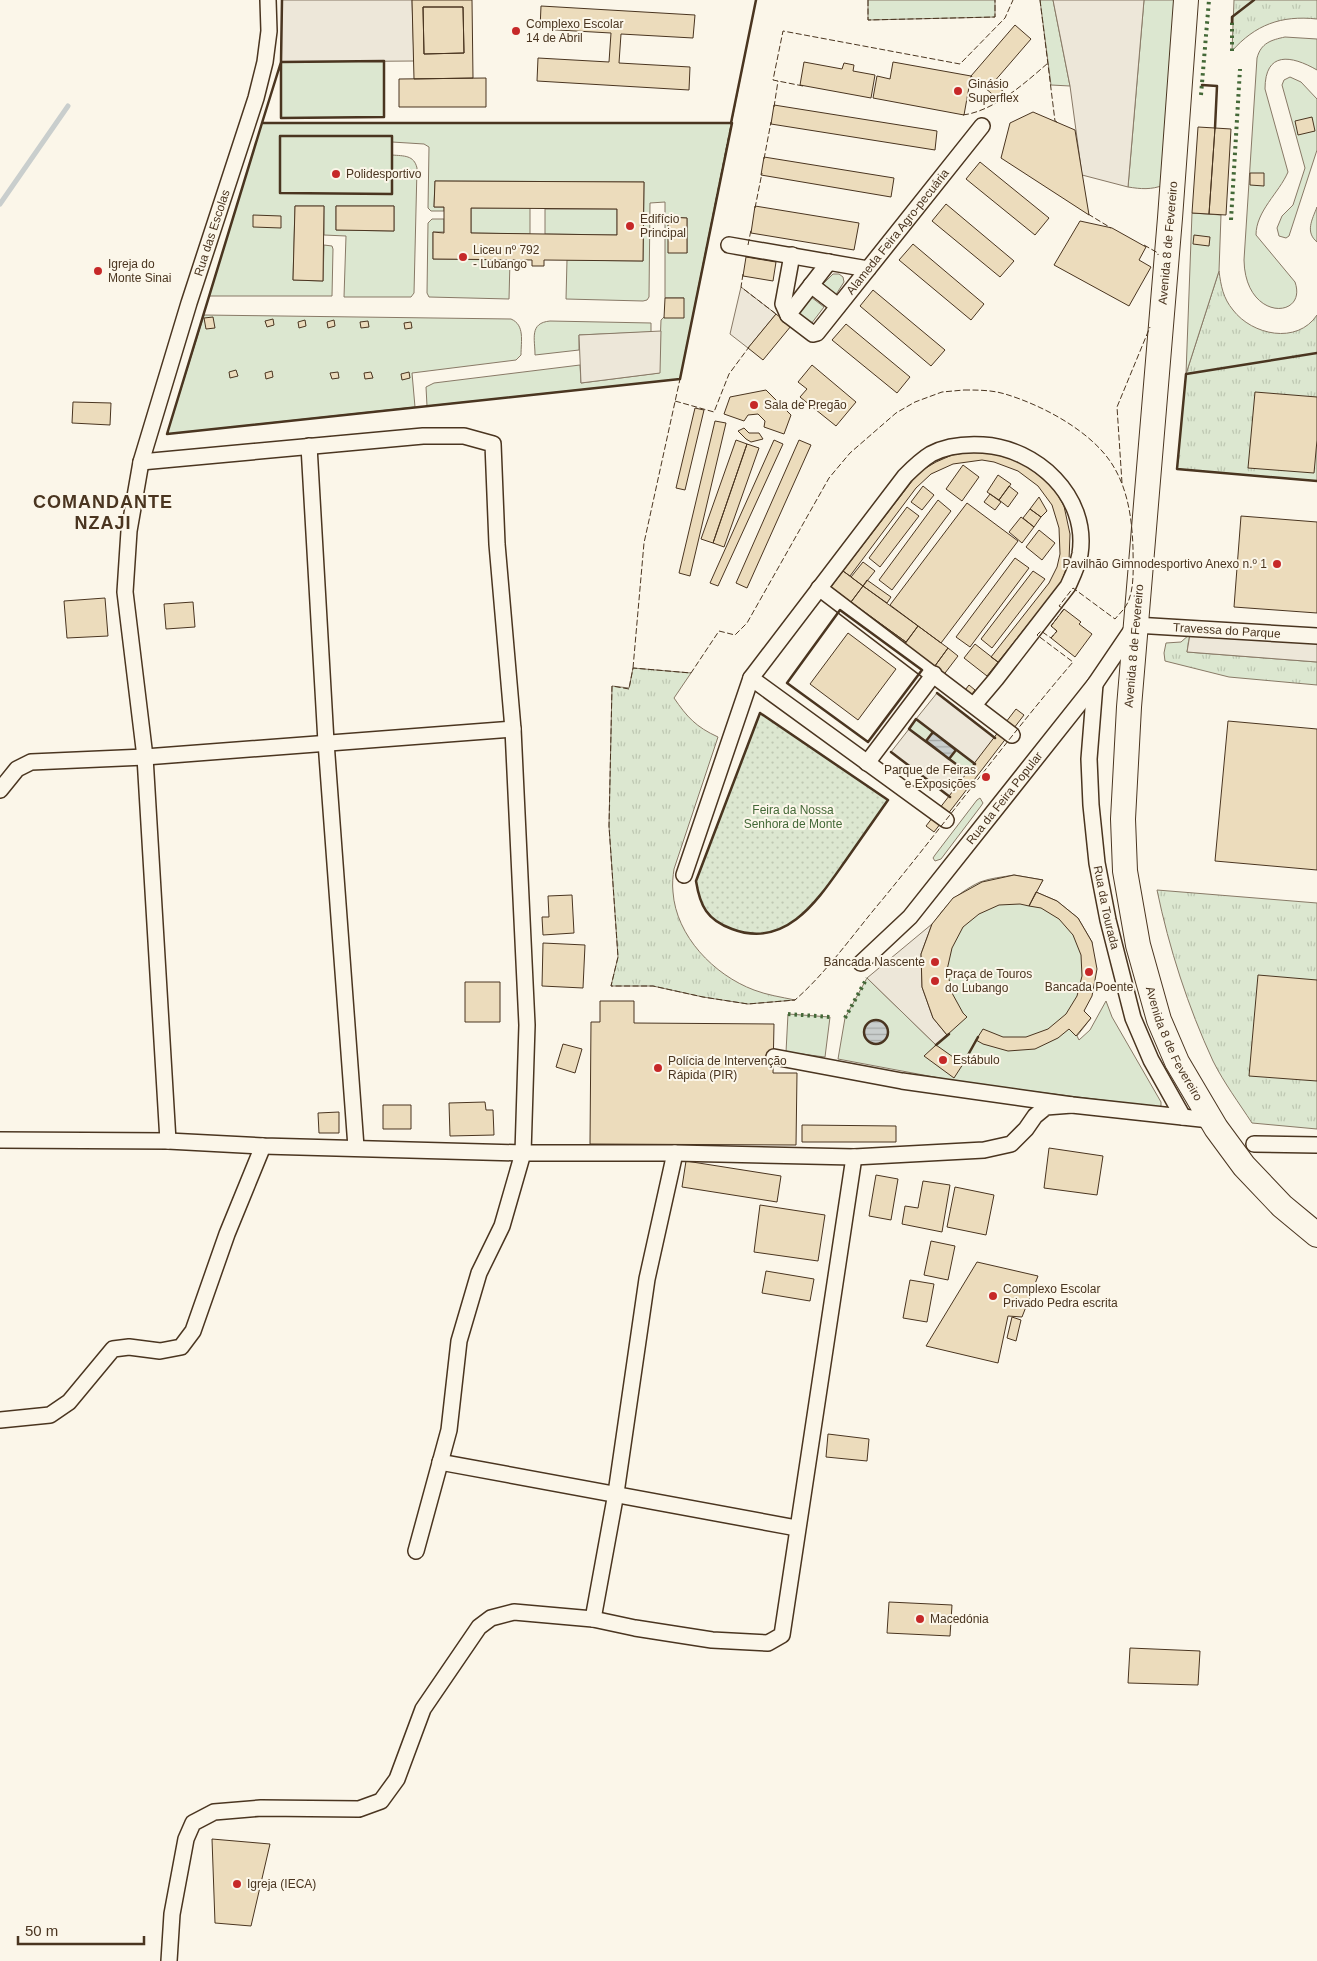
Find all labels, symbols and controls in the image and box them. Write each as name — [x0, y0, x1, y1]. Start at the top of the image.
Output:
place label: Complexo Escolar 14 de Abril — [526, 17, 623, 45]
marker: Complexo Escolar 14 de Abril — [510, 25, 522, 37]
place label: Ginásio Superflex — [968, 77, 1019, 105]
marker: Ginásio Superflex — [952, 85, 964, 97]
street label: Alameda Feira Agro-pecuária — [844, 166, 952, 297]
place label: Polidesportivo — [346, 167, 422, 181]
marker: Polidesportivo — [330, 168, 342, 180]
street label: Avenida 8 de Fevereiro — [1156, 180, 1180, 305]
street label: Rua das Escolas — [191, 188, 233, 278]
place label: Edifício Principal — [640, 212, 686, 240]
marker: Edifício Principal — [624, 220, 636, 232]
place label: Liceu nº 792 - Lubango — [473, 243, 540, 271]
marker: Liceu nº 792 - Lubango — [457, 251, 469, 263]
place label: Igreja do Monte Sinai — [108, 257, 171, 285]
marker: Igreja do Monte Sinai — [92, 265, 104, 277]
place label: Sala de Pregão — [764, 398, 847, 412]
marker: Sala de Pregão — [748, 399, 760, 411]
district label: COMANDANTE NZAJI — [33, 492, 173, 533]
place label: Pavilhão Gimnodesportivo Anexo n.º 1 — [1062, 557, 1267, 571]
marker: Pavilhão Gimnodesportivo Anexo n.º 1 — [1271, 558, 1283, 570]
street label: Avenida 8 de Fevereiro — [1122, 583, 1146, 708]
street label: Travessa do Parque — [1173, 620, 1281, 641]
street label: Rua da Feira Popular — [963, 749, 1045, 847]
place label: Parque de Feiras e Exposições — [884, 763, 976, 791]
marker: Parque de Feiras e Exposições — [980, 771, 992, 783]
park label: Feira da Nossa Senhora de Monte — [744, 803, 843, 831]
street label: Rua da Tourada — [1091, 864, 1122, 951]
place label: Bancada Nascente — [824, 955, 925, 969]
marker: Bancada Nascente — [929, 956, 941, 968]
marker: Bancada Poente — [1083, 966, 1095, 978]
place label: Praça de Touros do Lubango — [945, 967, 1032, 995]
marker: Praça de Touros do Lubango — [929, 975, 941, 987]
place label: Bancada Poente — [1045, 980, 1134, 994]
street label: Avenida 8 de Fevereiro — [1143, 985, 1205, 1104]
place label: Estábulo — [953, 1053, 1000, 1067]
place label: Polícia de Intervenção Rápida (PIR) — [668, 1054, 787, 1082]
marker: Estábulo — [937, 1054, 949, 1066]
marker: Polícia de Intervenção Rápida (PIR) — [652, 1062, 664, 1074]
place label: Complexo Escolar Privado Pedra escrita — [1003, 1282, 1118, 1310]
marker: Complexo Escolar Privado Pedra escrita — [987, 1290, 999, 1302]
place label: Macedónia — [930, 1612, 989, 1626]
marker: Macedónia — [914, 1613, 926, 1625]
place label: Igreja (IECA) — [247, 1877, 316, 1891]
marker: Igreja (IECA) — [231, 1878, 243, 1890]
scale bar — [18, 1914, 144, 1946]
text: 50 m — [25, 1922, 58, 1939]

